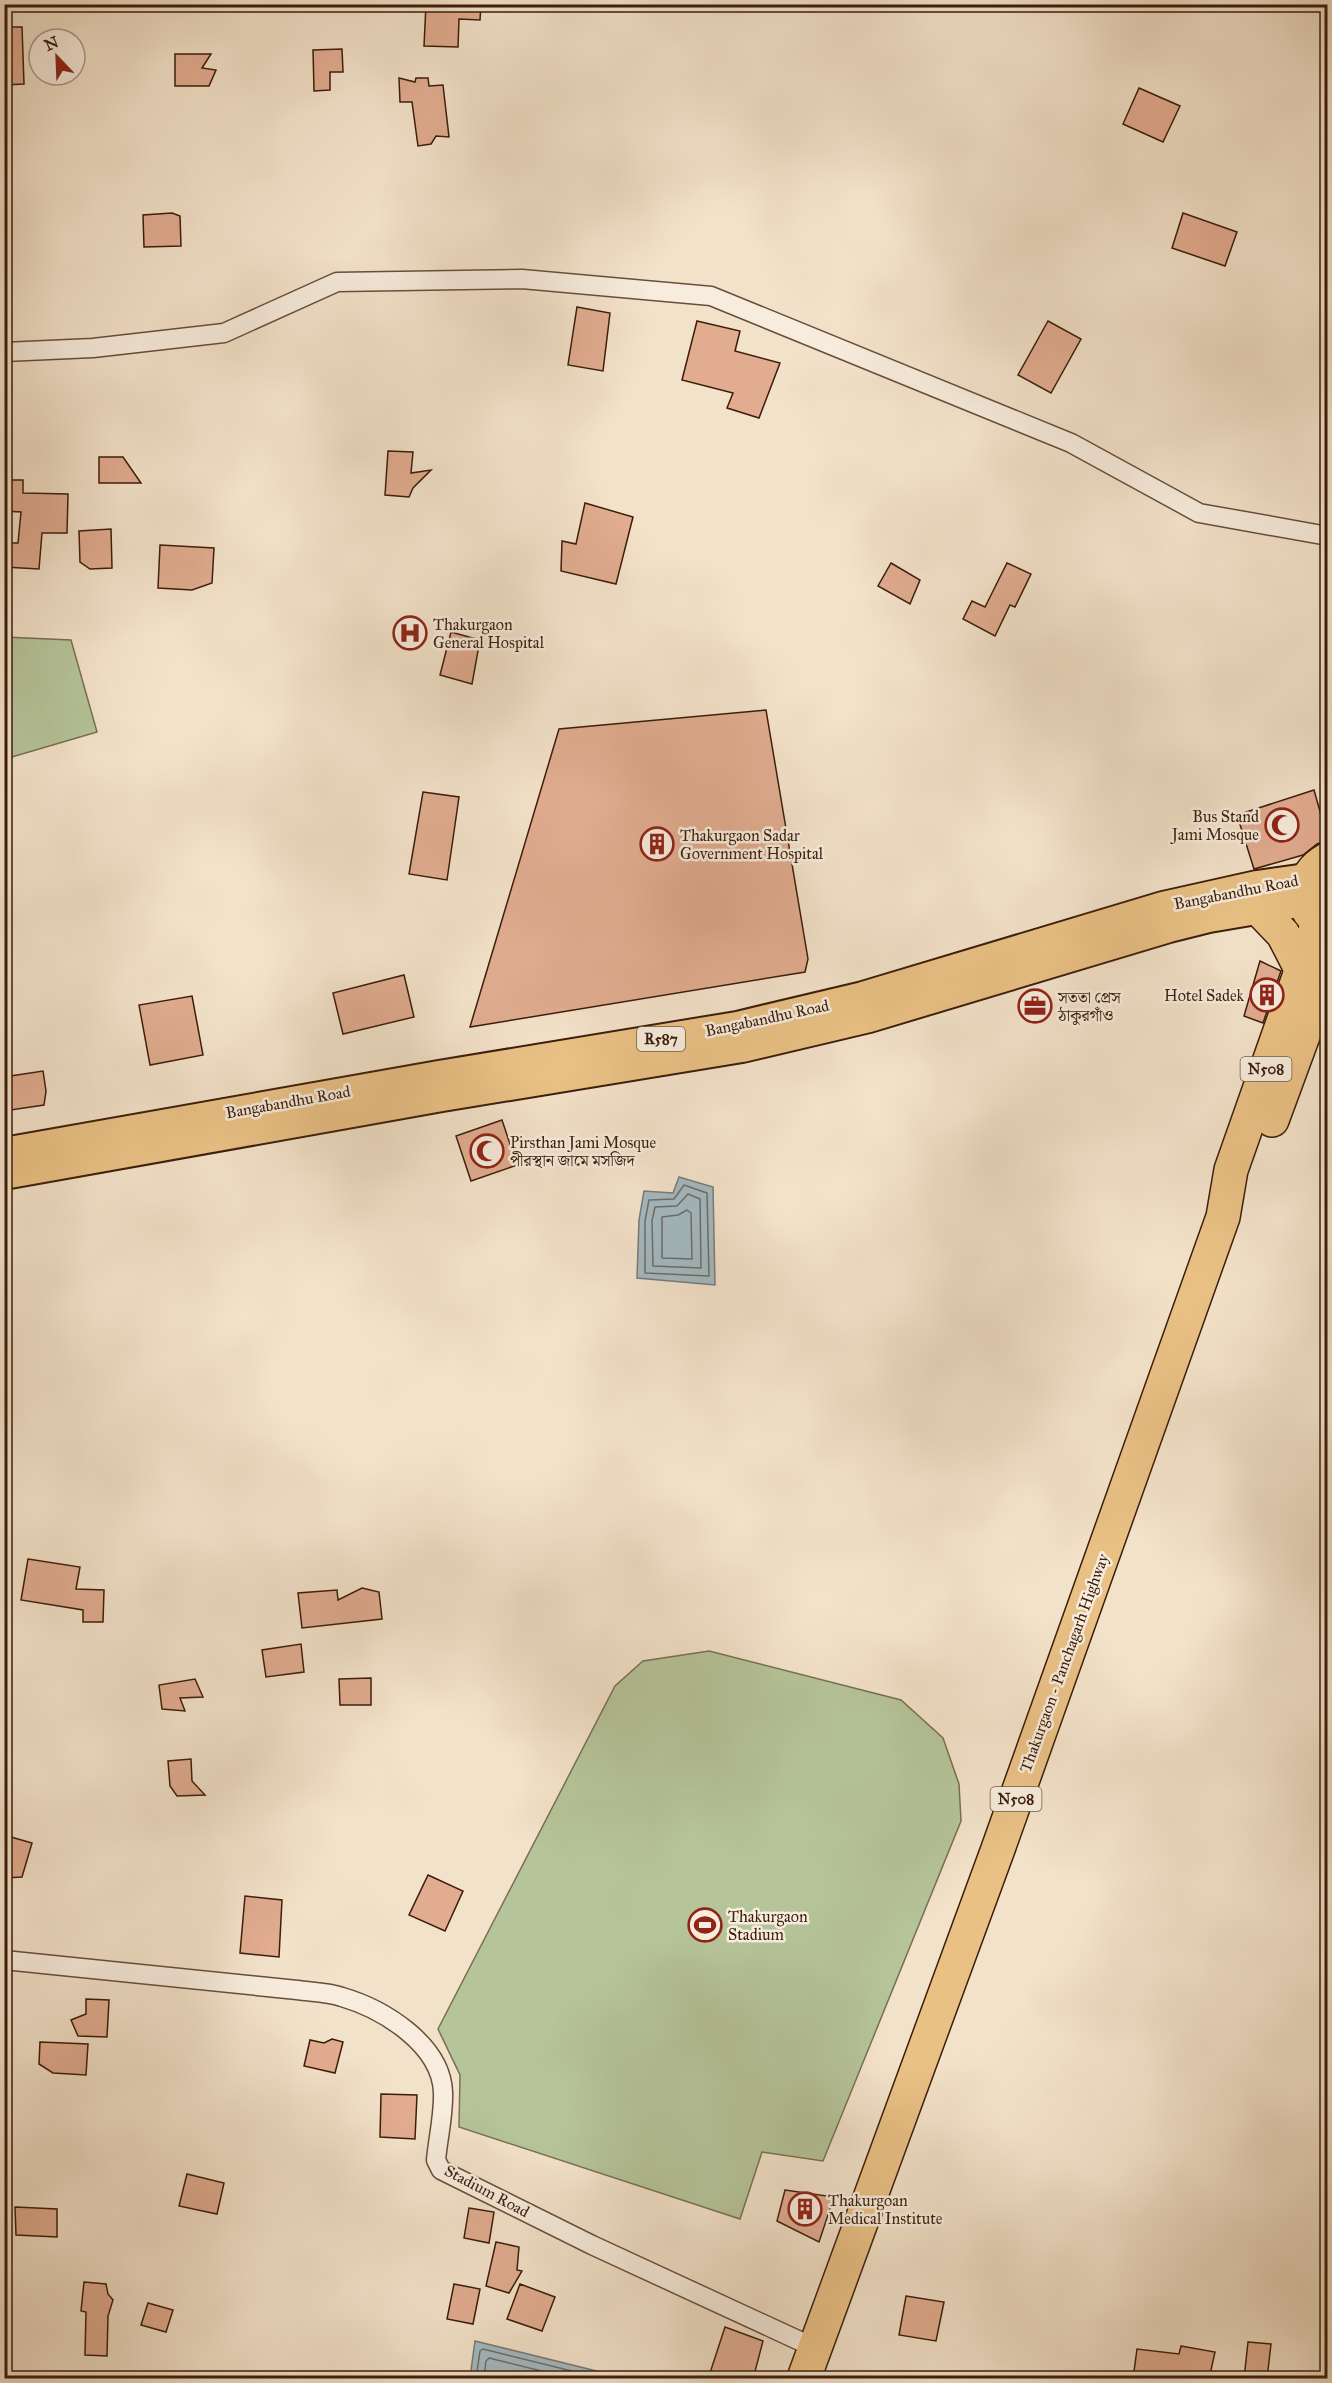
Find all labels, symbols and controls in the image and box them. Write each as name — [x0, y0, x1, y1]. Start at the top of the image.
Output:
north arrow — [27, 27, 87, 87]
text: N — [41, 32, 62, 55]
hospital icon: Thakurgaon General Hospital — [392, 615, 428, 651]
place label: Thakurgaon General Hospital — [433, 615, 545, 652]
place label: Bus Stand Jami Mosque — [1170, 807, 1259, 845]
mosque icon: Bus Stand Jami Mosque — [1264, 807, 1300, 843]
building icon: Thakurgaon Sadar Government Hospital — [639, 826, 675, 862]
place label: Thakurgaon Sadar Government Hospital — [680, 826, 824, 863]
street label: Bangabandhu Road — [1172, 871, 1300, 914]
building icon: Hotel Sadek — [1249, 977, 1285, 1013]
place label: Hotel Sadek — [1164, 986, 1245, 1005]
office icon: সততা প্রেস ঠাকুরগাঁও — [1017, 988, 1053, 1024]
place label: সততা প্রেস ঠাকুরগাঁও — [1057, 988, 1122, 1025]
street label: Bangabandhu Road — [703, 996, 831, 1041]
road number: R587 — [637, 1027, 685, 1051]
road number: N508 — [1240, 1057, 1292, 1081]
street label: Bangabandhu Road — [224, 1082, 352, 1123]
mosque icon: Pirsthan Jami Mosque পীরস্থান জামে মসজিদ — [469, 1133, 505, 1169]
place label: Pirsthan Jami Mosque পীরস্থান জামে মসজিদ — [510, 1133, 656, 1170]
street label: Thakurgaon - Panchagarh Highway — [1016, 1551, 1114, 1775]
road number: N508 — [990, 1787, 1042, 1811]
sports icon: Thakurgaon Stadium — [687, 1907, 723, 1943]
place label: Thakurgaon Stadium — [728, 1907, 808, 1944]
street label: Stadium Road — [441, 2161, 533, 2221]
building icon: Thakurgoan Medical Institute — [787, 2191, 823, 2227]
place label: Thakurgoan Medical Institute — [828, 2191, 943, 2228]

